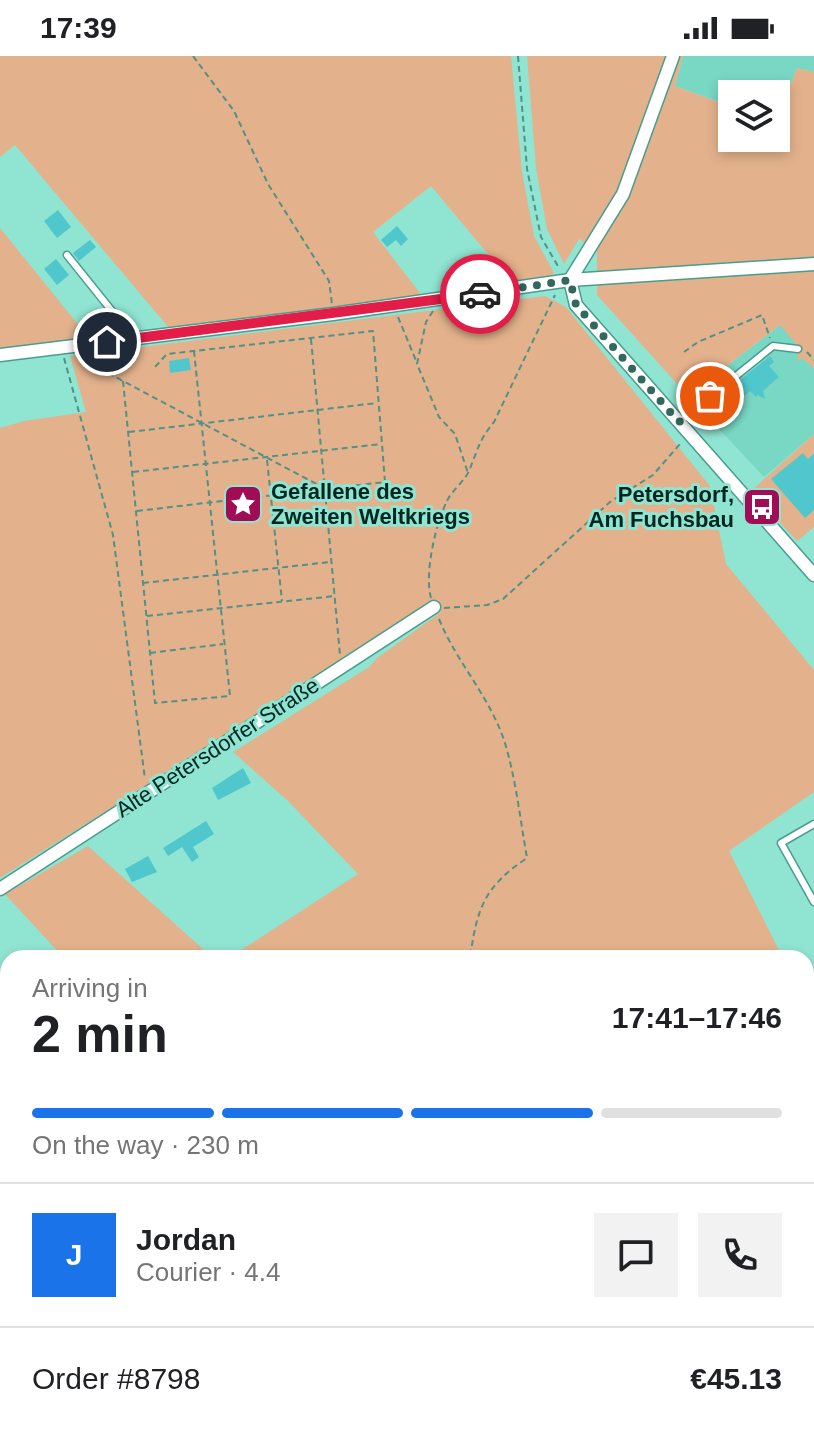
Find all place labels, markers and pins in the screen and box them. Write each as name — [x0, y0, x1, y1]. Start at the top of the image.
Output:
pin — [73, 308, 141, 376]
pin — [676, 362, 744, 430]
place label: Gefallene des Zweiten Weltkriegs — [271, 479, 470, 529]
place label: Petersdorf, Am Fuchsbau — [589, 482, 734, 532]
place icon: Gefallene des Zweiten Weltkriegs — [222, 483, 264, 525]
bus stop icon: Petersdorf, Am Fuchsbau — [741, 486, 783, 528]

